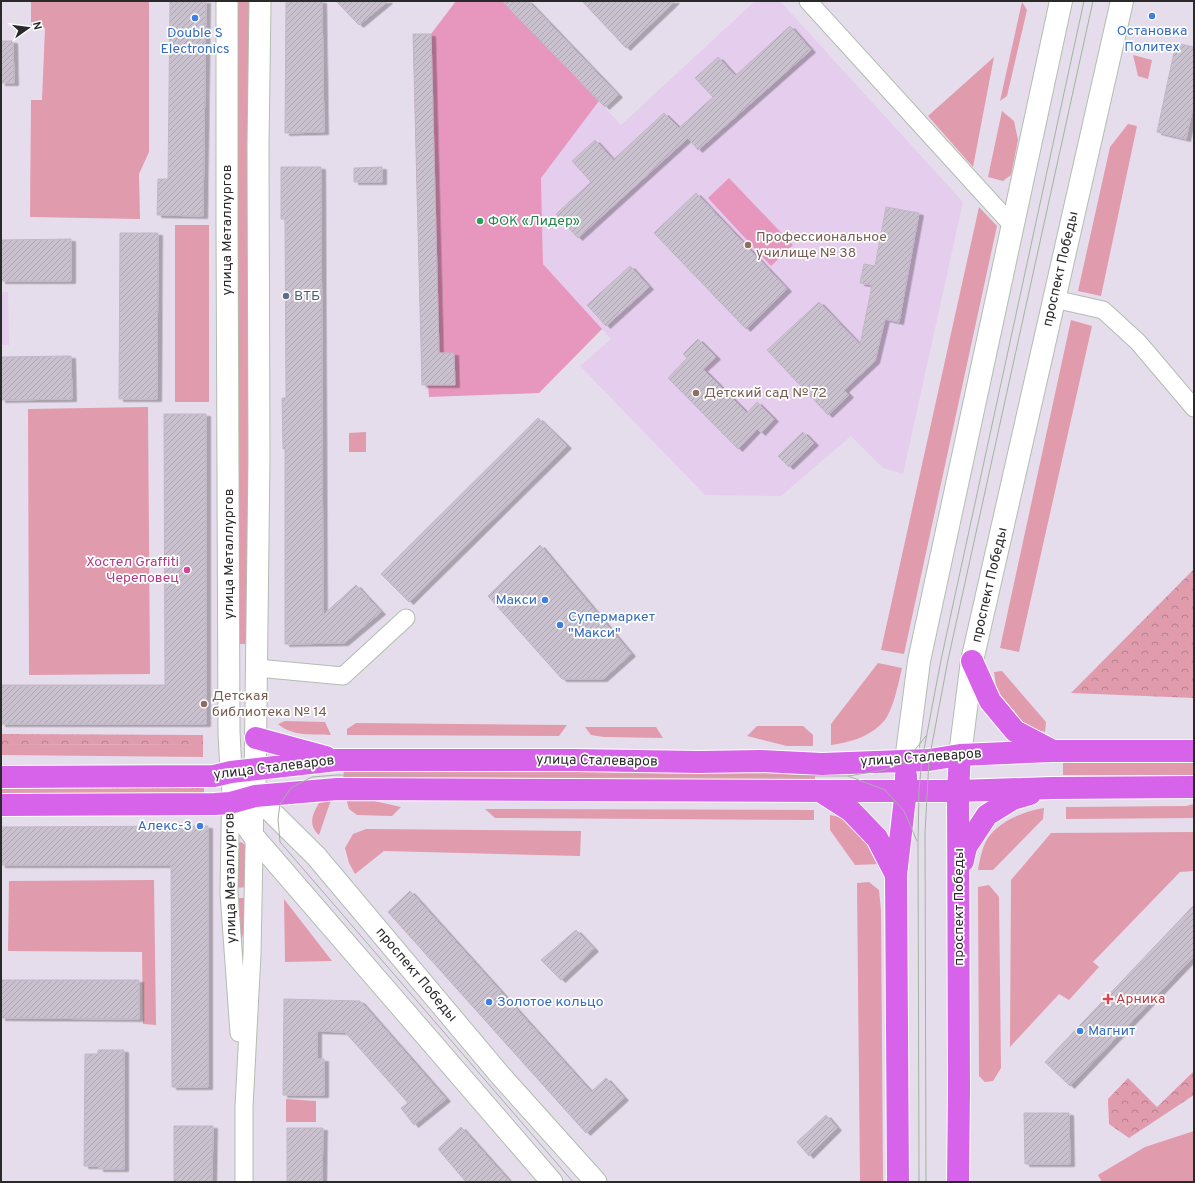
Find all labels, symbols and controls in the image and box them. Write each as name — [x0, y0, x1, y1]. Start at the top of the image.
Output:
north arrow — [8, 8, 48, 48]
marker: Остановка Политех — [1147, 11, 1157, 21]
marker: Double S Electronics — [190, 13, 200, 23]
text: N — [29, 20, 44, 31]
place label: Остановка Политех — [1117, 23, 1187, 56]
place label: Double S Electronics — [160, 25, 230, 58]
street label: улица Металлургов — [219, 165, 236, 295]
street label: проспект Победы — [1039, 210, 1083, 328]
place label: ФОК «Лидер» — [488, 213, 580, 230]
marker: ФОК «Лидер» — [475, 216, 485, 226]
place label: Профессиональное училище № 38 — [756, 229, 887, 262]
marker: Профессиональное училище № 38 — [743, 240, 753, 250]
place label: ВТБ — [294, 288, 320, 305]
marker: ВТБ — [281, 291, 291, 301]
place label: Детский сад № 72 — [704, 385, 827, 402]
marker: Детский сад № 72 — [691, 388, 701, 398]
street label: улица Металлургов — [221, 489, 238, 619]
street label: проспект Победы — [968, 526, 1012, 644]
place label: Хостел Graffiti Череповец — [86, 554, 179, 587]
marker: Хостел Graffiti Череповец — [182, 565, 192, 575]
place label: Макси — [496, 592, 537, 609]
marker: Макси — [540, 595, 550, 605]
place label: Супермаркет "Макси" — [568, 609, 655, 642]
marker: Супермаркет "Макси" — [555, 620, 565, 630]
place label: Детская библиотека № 14 — [212, 688, 327, 721]
marker: Детская библиотека № 14 — [199, 699, 209, 709]
street label: улица Сталеваров — [860, 745, 982, 771]
street label: улица Сталеваров — [536, 751, 658, 771]
street label: улица Сталеваров — [213, 752, 335, 784]
street label: улица Металлургов — [221, 812, 241, 944]
place label: Алекс-3 — [137, 818, 192, 835]
marker: Алекс-3 — [195, 821, 205, 831]
street label: проспект Победы — [951, 848, 968, 966]
street label: проспект Победы — [372, 924, 460, 1026]
place label: Арника — [1116, 991, 1165, 1008]
place label: Золотое кольцо — [497, 994, 604, 1011]
marker: Арника — [1103, 994, 1113, 1004]
marker: Золотое кольцо — [484, 997, 494, 1007]
place label: Магнит — [1088, 1023, 1135, 1040]
marker: Магнит — [1075, 1026, 1085, 1036]

